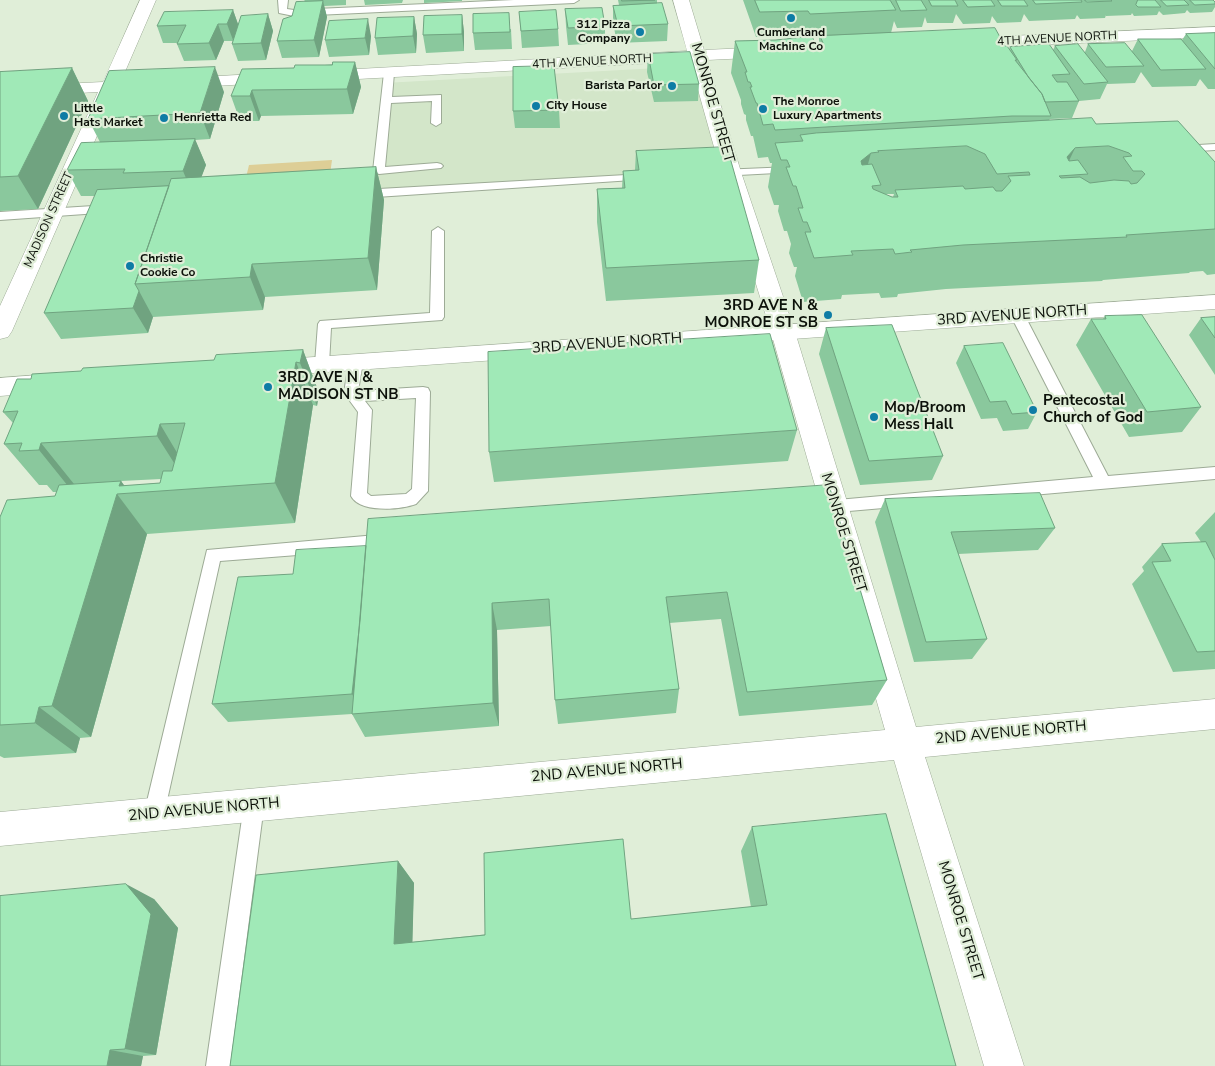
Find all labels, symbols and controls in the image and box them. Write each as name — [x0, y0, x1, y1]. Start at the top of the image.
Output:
marker: Cumberland Machine Co — [785, 12, 797, 24]
place label: 312 Pizza Company — [576, 18, 630, 46]
marker: 312 Pizza Company — [634, 26, 646, 38]
place label: Cumberland Machine Co — [757, 26, 825, 54]
street label: 4TH AVENUE NORTH — [997, 29, 1117, 49]
street label: MONROE STREET — [686, 41, 738, 165]
street label: 4TH AVENUE NORTH — [532, 52, 652, 72]
place label: Barista Parlor — [585, 79, 662, 93]
marker: Barista Parlor — [666, 80, 678, 92]
place label: The Monroe Luxury Apartments — [773, 95, 882, 123]
place label: City House — [546, 99, 607, 113]
marker: City House — [530, 100, 542, 112]
place label: Little Hats Market — [74, 102, 143, 130]
marker: The Monroe Luxury Apartments — [757, 103, 769, 115]
marker: Little Hats Market — [58, 110, 70, 122]
place label: Henrietta Red — [174, 111, 252, 125]
marker: Henrietta Red — [158, 112, 170, 124]
street label: MADISON STREET — [21, 170, 77, 270]
place label: Christie Cookie Co — [140, 252, 195, 280]
marker: Christie Cookie Co — [124, 260, 136, 272]
place label: 3RD AVE N & MONROE ST SB — [705, 297, 818, 332]
street label: 3RD AVENUE NORTH — [936, 302, 1088, 330]
marker: 3RD AVE N & MONROE ST SB — [822, 309, 834, 321]
street label: 3RD AVENUE NORTH — [531, 330, 683, 358]
place label: 3RD AVE N & MADISON ST NB — [278, 369, 398, 404]
marker: 3RD AVE N & MADISON ST NB — [262, 381, 274, 393]
place label: Pentecostal Church of God — [1043, 392, 1143, 427]
place label: Mop/Broom Mess Hall — [884, 399, 966, 434]
marker: Pentecostal Church of God — [1027, 404, 1039, 416]
marker: Mop/Broom Mess Hall — [868, 411, 880, 423]
street label: MONROE STREET — [816, 471, 870, 595]
street label: 2ND AVENUE NORTH — [935, 717, 1087, 749]
street label: 2ND AVENUE NORTH — [531, 755, 683, 787]
street label: 2ND AVENUE NORTH — [128, 794, 280, 826]
street label: MONROE STREET — [933, 859, 987, 983]

